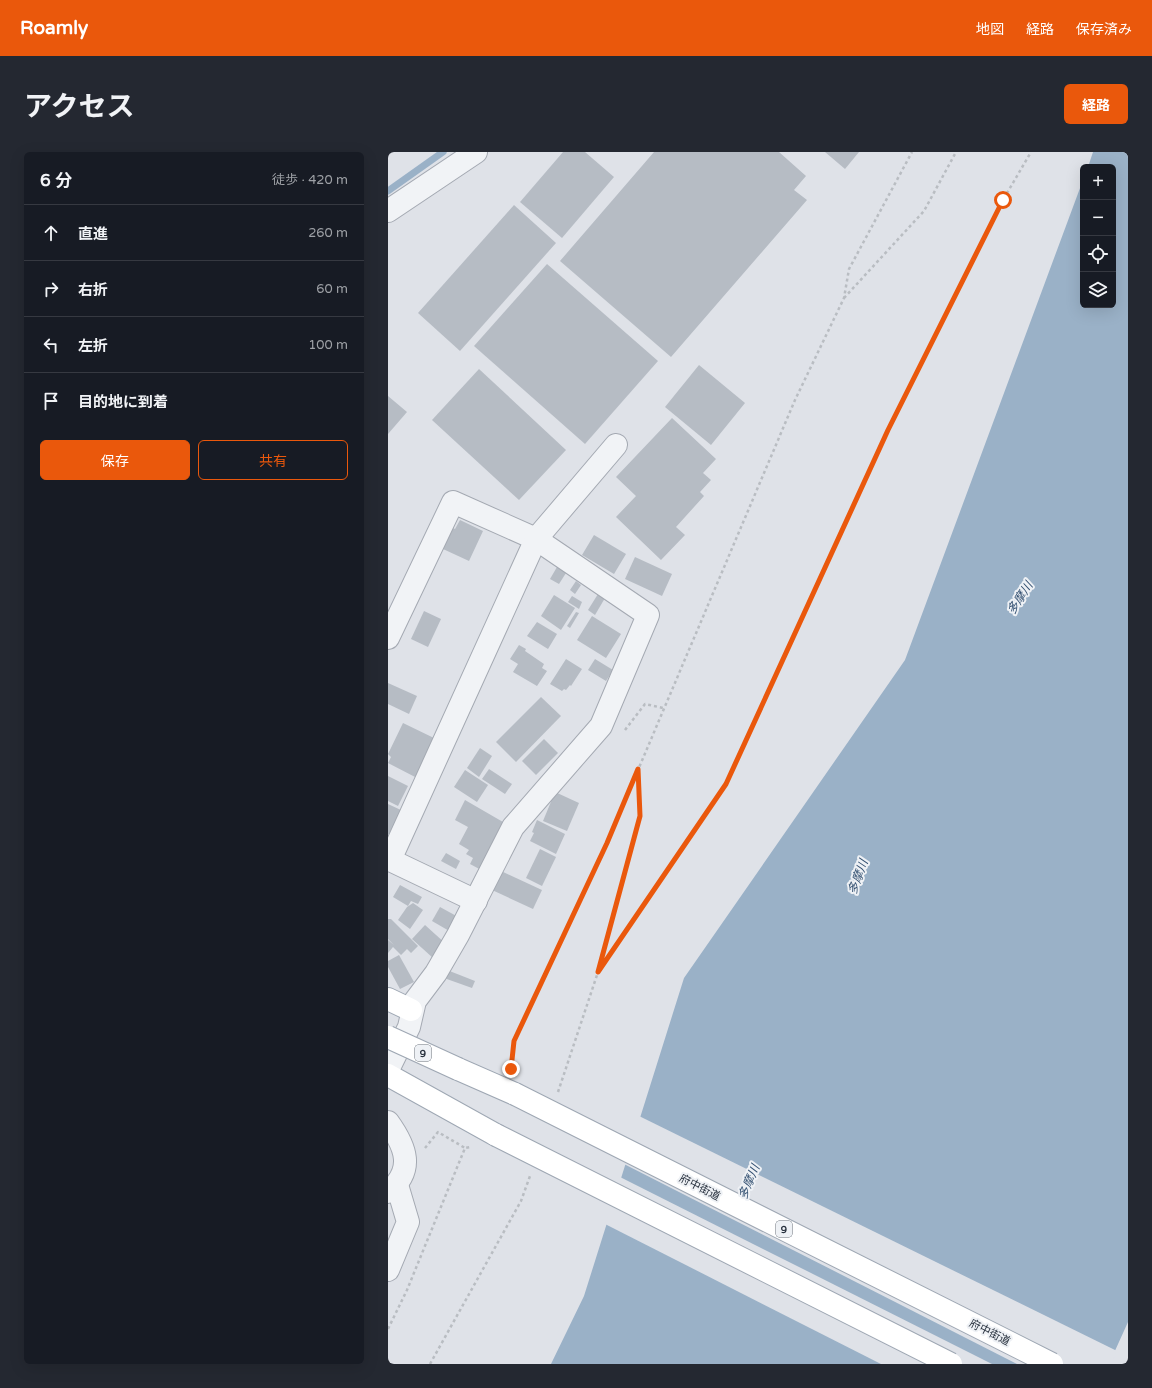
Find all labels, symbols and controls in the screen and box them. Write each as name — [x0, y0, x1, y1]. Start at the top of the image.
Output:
text: Roamly — [20, 17, 88, 39]
text: 地図 — [976, 21, 1004, 38]
text: 経路 — [1026, 21, 1054, 38]
text: 保存済み — [1076, 21, 1132, 38]
button: 経路 — [1064, 84, 1128, 124]
text: アクセス — [24, 90, 135, 124]
map controls — [1080, 164, 1116, 308]
button: + — [1080, 164, 1116, 200]
text: 6 分 — [40, 170, 72, 191]
text: 徒歩 · 420 m — [272, 172, 348, 188]
route start — [994, 191, 1012, 209]
button: − — [1080, 200, 1116, 236]
icon: ahead — [40, 222, 62, 244]
text: 直進 — [78, 225, 108, 243]
text: 260 m — [308, 225, 348, 241]
button: locate — [1080, 236, 1116, 272]
button: layers — [1080, 272, 1116, 308]
icon: right — [40, 278, 62, 300]
text: 右折 — [78, 281, 108, 299]
text: 60 m — [316, 281, 348, 297]
icon: left — [40, 334, 62, 356]
text: 左折 — [78, 337, 108, 355]
text: 100 m — [308, 337, 348, 353]
icon: arrive — [40, 390, 62, 412]
text: 目的地に到着 — [78, 393, 168, 411]
button: 保存 — [40, 440, 190, 480]
button: 共有 — [198, 440, 348, 480]
water label: 多摩川 — [1004, 577, 1037, 617]
water label: 多摩川 — [845, 856, 871, 896]
road number: 9 — [415, 1045, 431, 1061]
route end — [502, 1060, 520, 1078]
water label: 多摩川 — [736, 1161, 763, 1201]
street label: 府中街道 — [677, 1172, 722, 1203]
road number: 9 — [776, 1221, 792, 1237]
street label: 府中街道 — [967, 1317, 1012, 1348]

